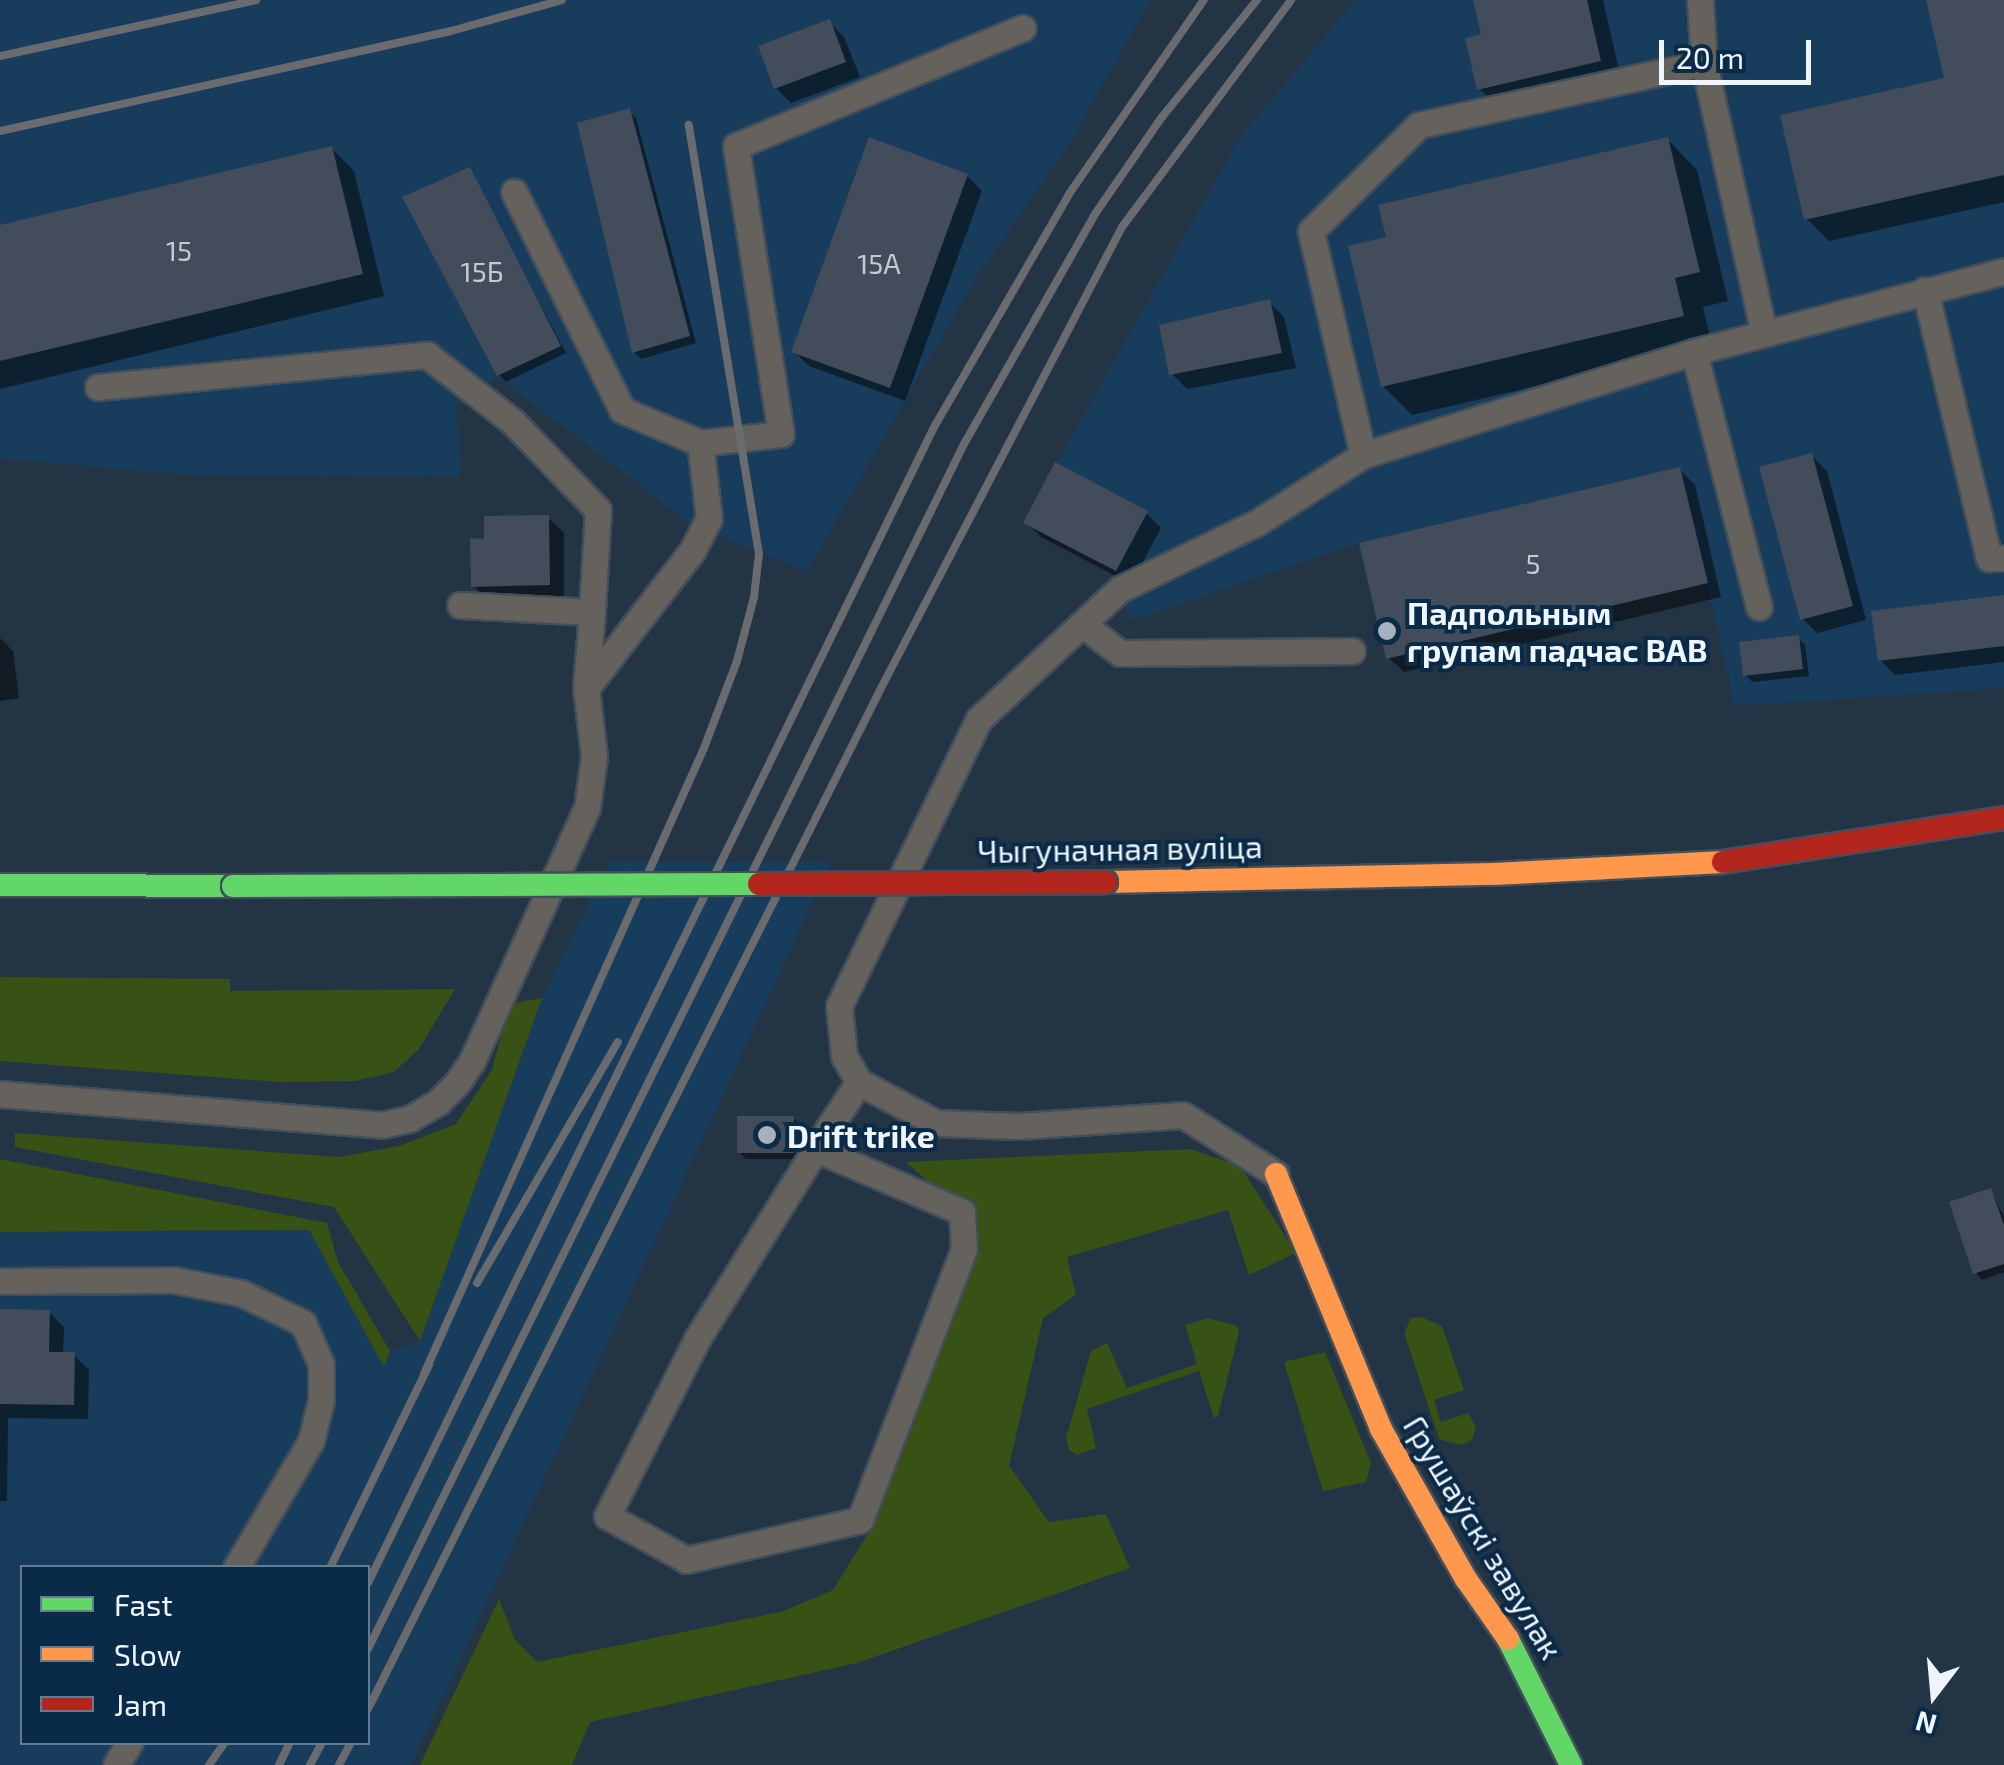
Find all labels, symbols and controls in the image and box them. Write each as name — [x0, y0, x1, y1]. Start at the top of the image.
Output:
scale bar — [1664, 20, 1816, 82]
text: 20 m — [1676, 39, 1744, 75]
house number: 15 — [166, 233, 192, 267]
house number: 15А — [857, 246, 901, 280]
house number: 15Б — [461, 254, 503, 288]
house number: 5 — [1525, 546, 1541, 580]
place label: Падпольным групам падчас ВАВ — [1407, 594, 1708, 669]
marker: Падпольным групам падчас ВАВ — [1376, 620, 1398, 642]
street label: Чыгуначная вуліца — [977, 826, 1263, 870]
place label: Drift trike — [787, 1116, 935, 1154]
marker: Drift trike — [756, 1124, 778, 1146]
street label: Грушаўскі завулак — [1396, 1408, 1572, 1666]
legend — [20, 1565, 370, 1745]
text: Fast — [114, 1586, 173, 1622]
text: Slow — [114, 1636, 181, 1672]
north arrow — [1884, 1645, 1984, 1745]
text: Jam — [114, 1686, 167, 1722]
text: N — [1911, 1705, 1940, 1743]

